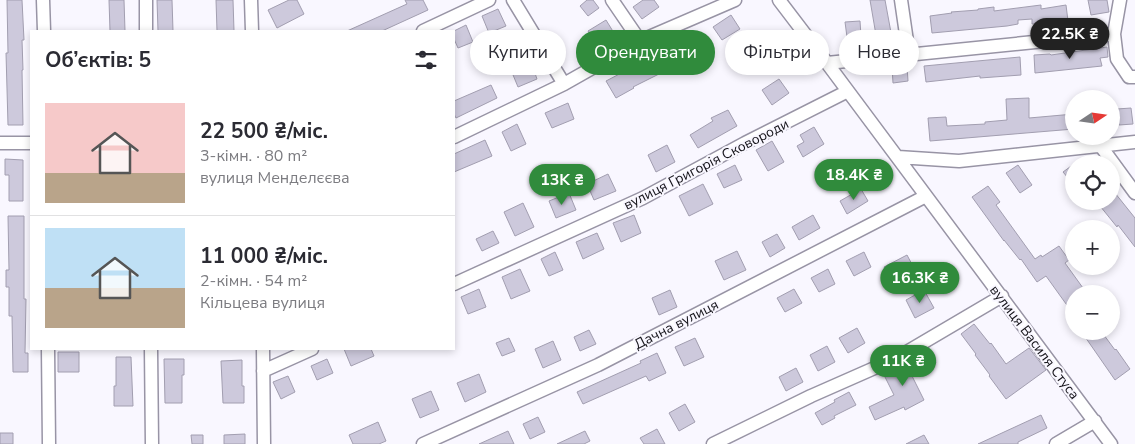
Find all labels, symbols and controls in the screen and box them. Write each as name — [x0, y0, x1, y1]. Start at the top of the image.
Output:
pin: 22.5K ₴ — [1024, 18, 1116, 60]
text: 22.5K ₴ — [1041, 23, 1099, 45]
chip: Купити — [470, 30, 566, 75]
chip: Орендувати — [576, 30, 715, 75]
chip: Фільтри — [725, 30, 829, 75]
chip: Нове — [839, 30, 919, 75]
text: Об’єктів: 5 — [45, 46, 151, 74]
icon: filters — [412, 46, 440, 74]
north arrow — [1065, 90, 1120, 145]
map controls — [1065, 90, 1120, 340]
street label: вулиця Григорія Сковороди — [620, 114, 792, 214]
text: 22 500 ₴/міс. — [200, 117, 328, 145]
icon: home — [85, 123, 145, 183]
text: 3-кімн. · 80 m² — [200, 145, 307, 167]
button: locate — [1065, 155, 1120, 210]
pin: 18.4K ₴ — [808, 158, 900, 201]
pin: 13K ₴ — [527, 164, 597, 206]
text: 18.4K ₴ — [825, 164, 883, 186]
text: вулиця Менделєєва — [200, 167, 350, 189]
text: 13K ₴ — [540, 169, 584, 191]
button: + — [1065, 220, 1120, 275]
text: 11 000 ₴/міс. — [200, 242, 328, 270]
icon: home — [85, 248, 145, 308]
pin: 16.3K ₴ — [874, 262, 966, 304]
text: 16.3K ₴ — [891, 267, 949, 289]
text: 2-кімн. · 54 m² — [200, 270, 307, 292]
street label: вулиця Василя Стуса — [985, 281, 1084, 403]
button: − — [1065, 285, 1120, 340]
text: Кільцева вулиця — [200, 292, 325, 314]
street label: Дачна вулиця — [631, 295, 722, 354]
pin: 11K ₴ — [868, 344, 938, 387]
text: 11K ₴ — [881, 350, 925, 372]

